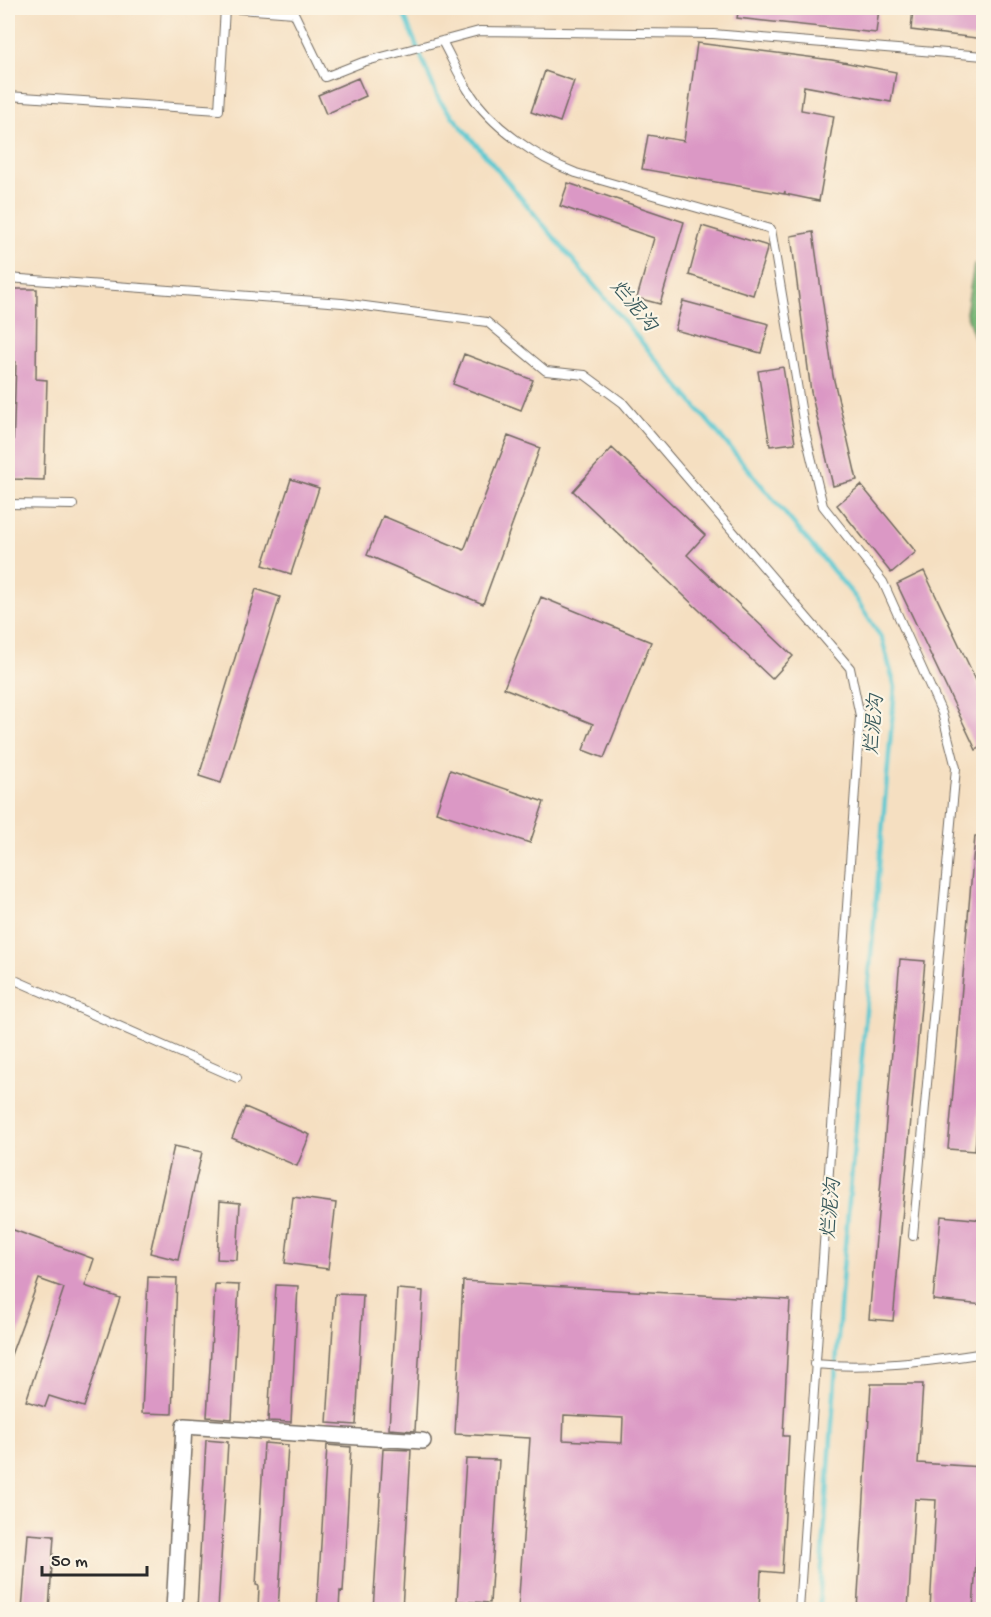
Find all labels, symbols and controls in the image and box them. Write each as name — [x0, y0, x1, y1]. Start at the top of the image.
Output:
water label: 烂泥沟 — [604, 275, 663, 339]
water label: 烂泥沟 — [860, 692, 890, 756]
water label: 烂泥沟 — [817, 1176, 847, 1240]
scale bar — [42, 1539, 147, 1577]
text: 50 m — [51, 1552, 88, 1573]

